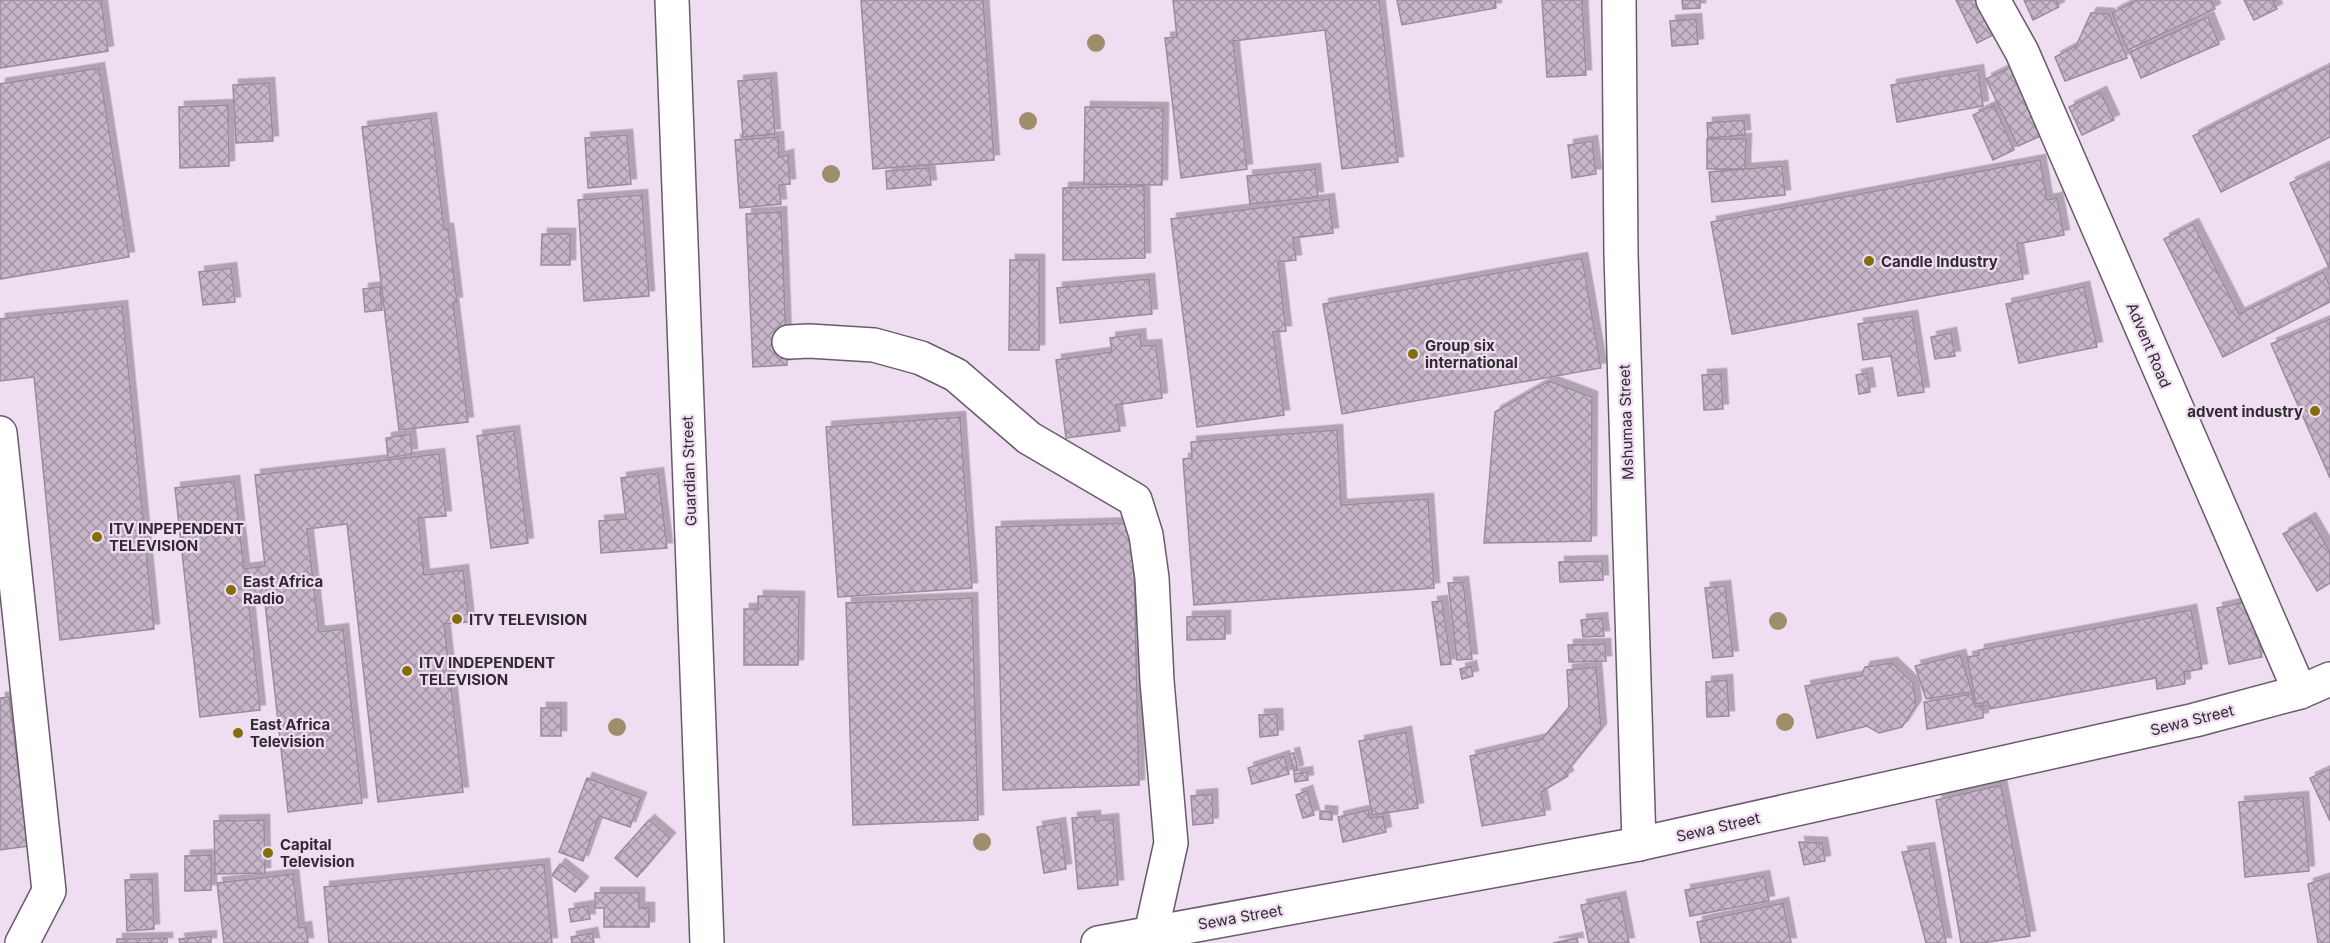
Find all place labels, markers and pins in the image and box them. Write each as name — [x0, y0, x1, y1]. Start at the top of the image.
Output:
place label: Candle Industry — [1881, 252, 1998, 271]
marker: Candle Industry — [1862, 254, 1876, 268]
place label: Group six international — [1425, 336, 1518, 372]
marker: Group six international — [1406, 347, 1420, 361]
place label: advent industry — [2187, 402, 2303, 421]
marker: advent industry — [2308, 404, 2322, 418]
place label: ITV INPEPENDENT TELEVISION — [109, 519, 244, 555]
marker: ITV INPEPENDENT TELEVISION — [90, 530, 104, 544]
place label: East Africa Radio — [243, 572, 323, 608]
marker: East Africa Radio — [224, 583, 238, 597]
place label: ITV TELEVISION — [469, 610, 587, 629]
marker: ITV TELEVISION — [450, 612, 464, 626]
place label: ITV INDEPENDENT TELEVISION — [419, 653, 555, 689]
marker: ITV INDEPENDENT TELEVISION — [400, 664, 414, 678]
place label: East Africa Television — [250, 715, 330, 751]
marker: East Africa Television — [231, 726, 245, 740]
place label: Capital Television — [280, 835, 355, 871]
marker: Capital Television — [261, 846, 275, 860]

